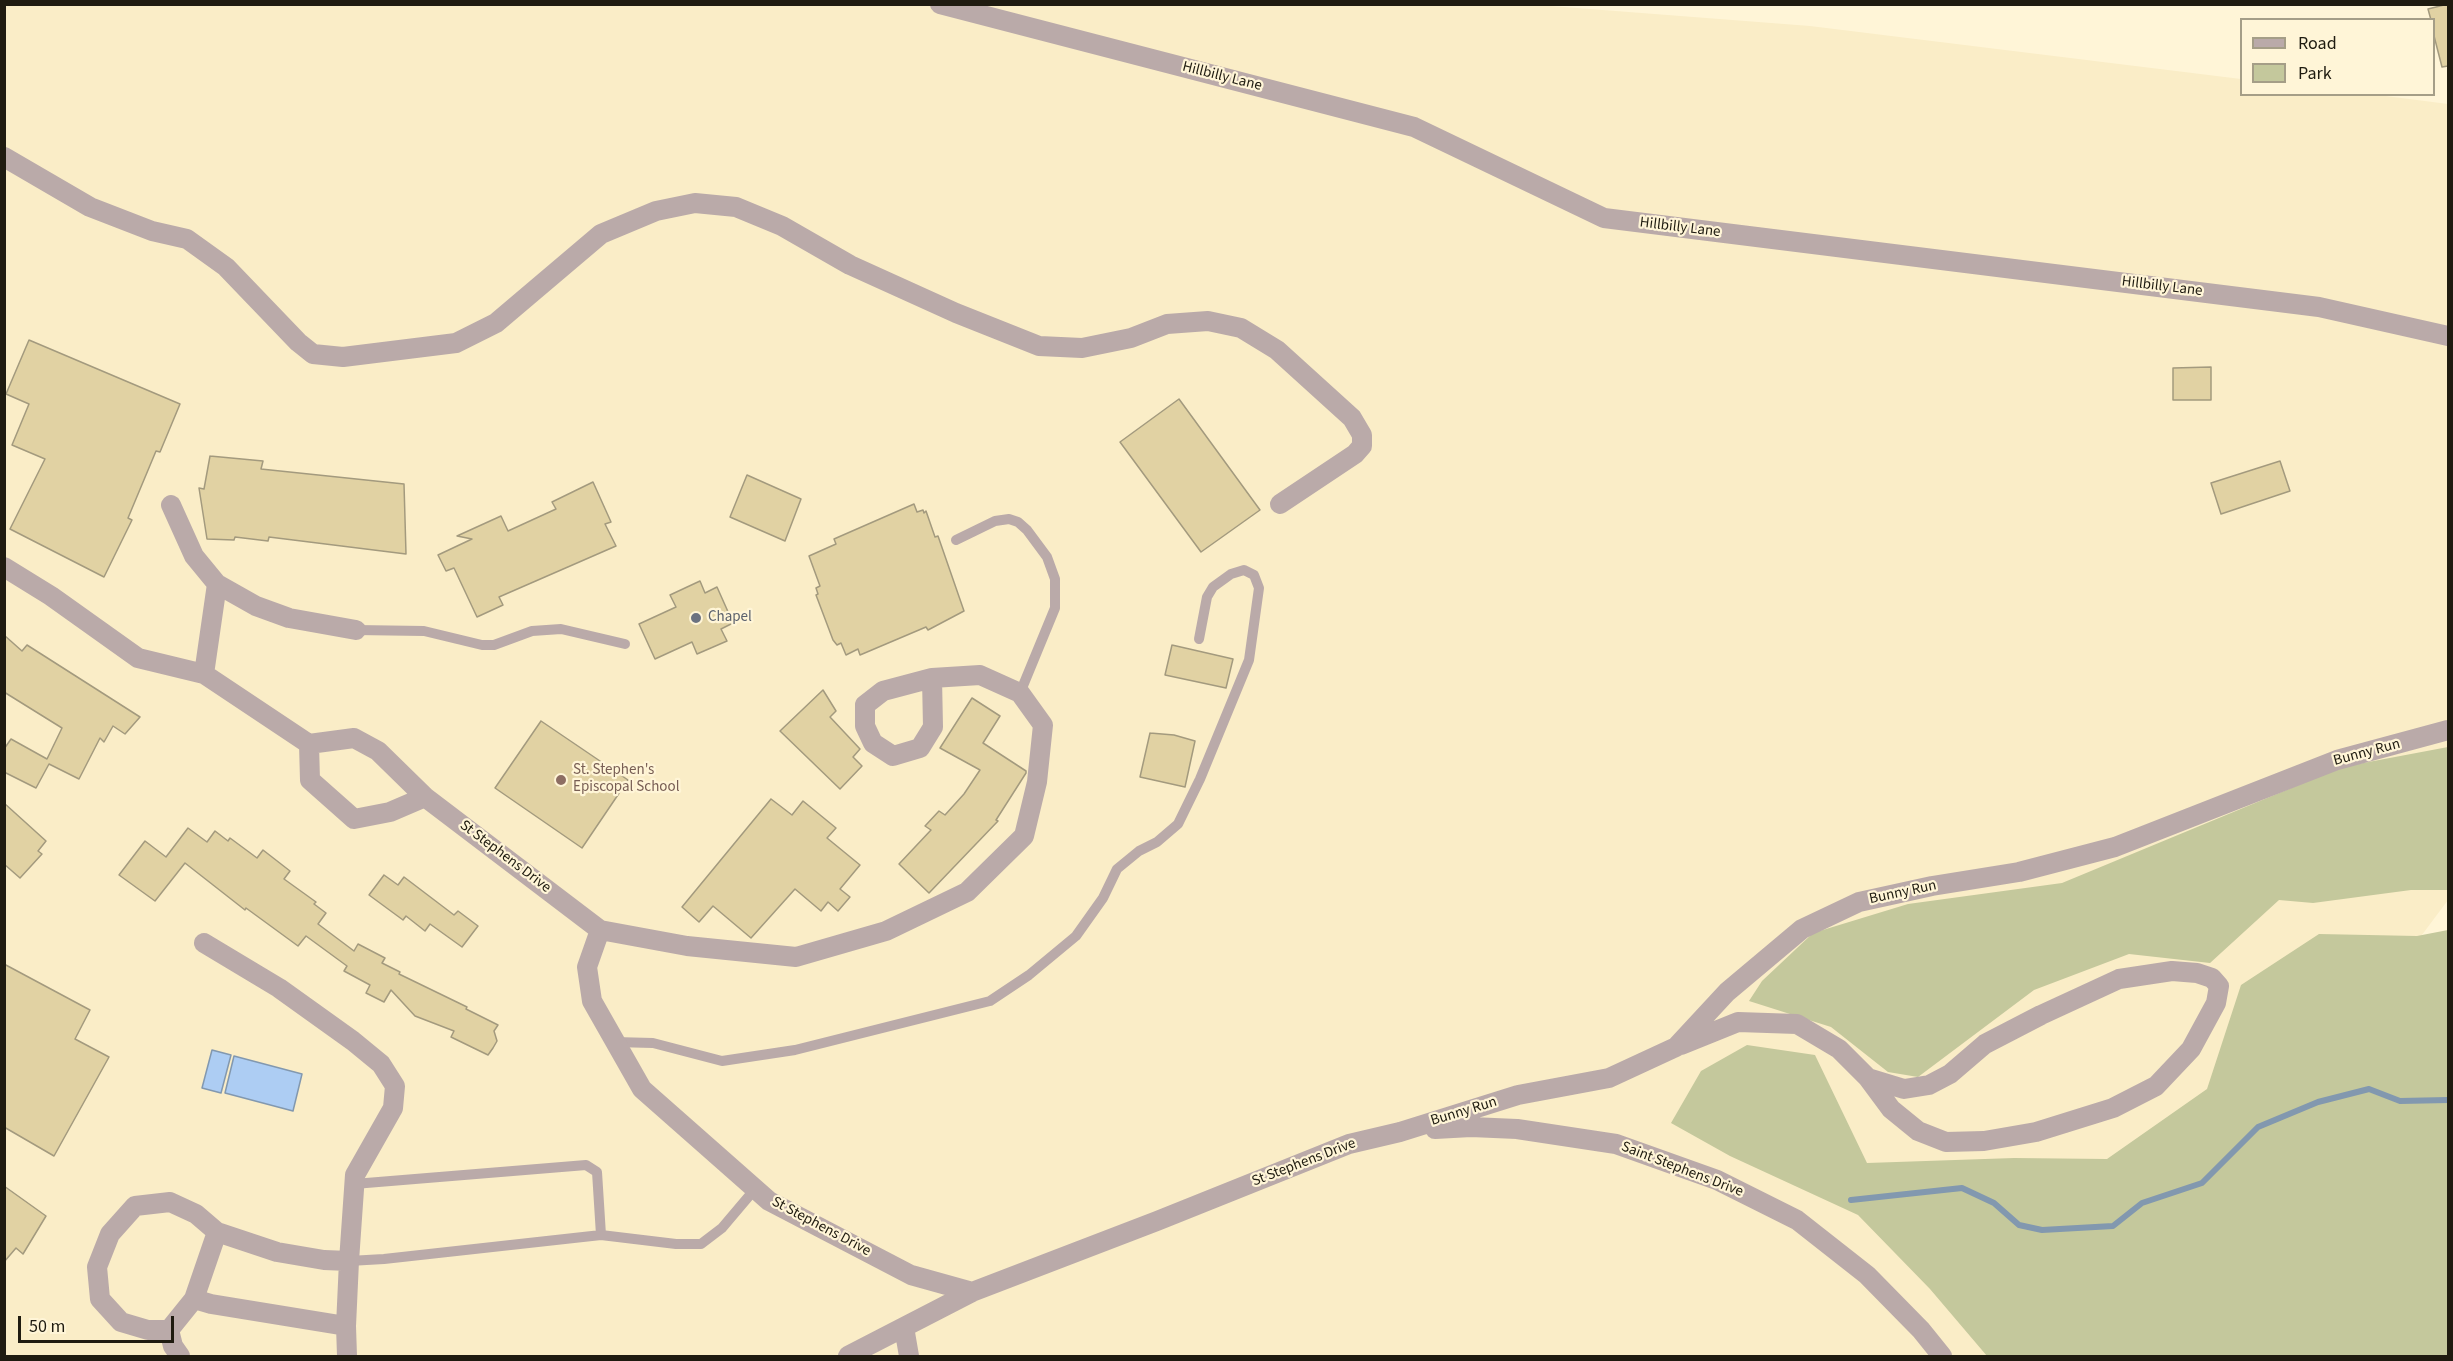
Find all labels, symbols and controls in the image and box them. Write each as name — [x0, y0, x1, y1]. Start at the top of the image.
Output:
legend — [2240, 18, 2435, 96]
text: Road — [2298, 31, 2337, 56]
street label: Hillbilly Lane — [1180, 58, 1264, 96]
text: Park — [2298, 61, 2332, 86]
street label: Hillbilly Lane — [1639, 214, 1721, 242]
street label: Hillbilly Lane — [2121, 273, 2203, 301]
place label: Chapel — [708, 609, 752, 627]
marker: Chapel — [689, 611, 703, 625]
street label: Bunny Run — [2332, 735, 2402, 771]
place label: St. Stephen's Episcopal School — [573, 762, 679, 797]
marker: St. Stephen's Episcopal School — [554, 773, 568, 787]
street label: St Stephens Drive — [456, 817, 554, 897]
street label: Bunny Run — [1868, 877, 1938, 909]
street label: Bunny Run — [1429, 1093, 1499, 1131]
street label: St Stephens Drive — [1250, 1135, 1358, 1191]
street label: Saint Stephens Drive — [1618, 1138, 1746, 1202]
street label: St Stephens Drive — [768, 1193, 874, 1261]
scale bar — [21, 1304, 177, 1342]
text: 50 m — [29, 1314, 65, 1339]

